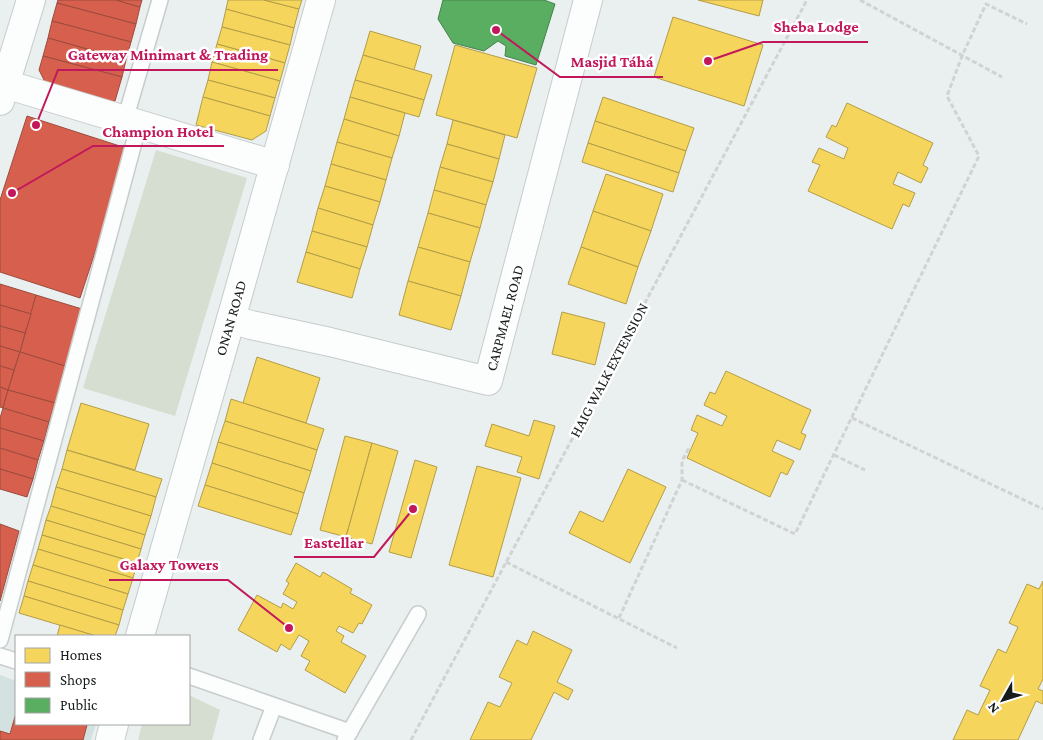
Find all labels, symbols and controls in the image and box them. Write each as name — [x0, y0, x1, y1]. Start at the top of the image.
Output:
callout: Sheba Lodge — [763, 11, 868, 42]
text: Sheba Lodge — [773, 18, 859, 35]
callout: Gateway Minimart & Trading — [58, 39, 278, 70]
text: Gateway Minimart & Trading — [68, 46, 268, 63]
callout: Masjid Táhá — [560, 46, 663, 77]
text: Masjid Táhá — [571, 53, 654, 71]
callout: Champion Hotel — [93, 115, 224, 146]
text: Champion Hotel — [102, 123, 214, 140]
street label: CARPMAEL ROAD — [483, 263, 527, 373]
street label: ONAN ROAD — [213, 278, 249, 358]
street label: HAIG WALK EXTENSION — [567, 300, 651, 440]
callout: Eastellar — [294, 526, 374, 557]
text: Eastellar — [304, 534, 365, 551]
callout: Galaxy Towers — [109, 549, 228, 580]
text: Galaxy Towers — [119, 556, 219, 573]
legend — [15, 635, 190, 725]
text: Homes — [60, 647, 102, 663]
text: Shops — [60, 672, 96, 689]
north arrow — [978, 675, 1028, 725]
text: Public — [60, 697, 98, 713]
text: N — [983, 699, 1002, 717]

